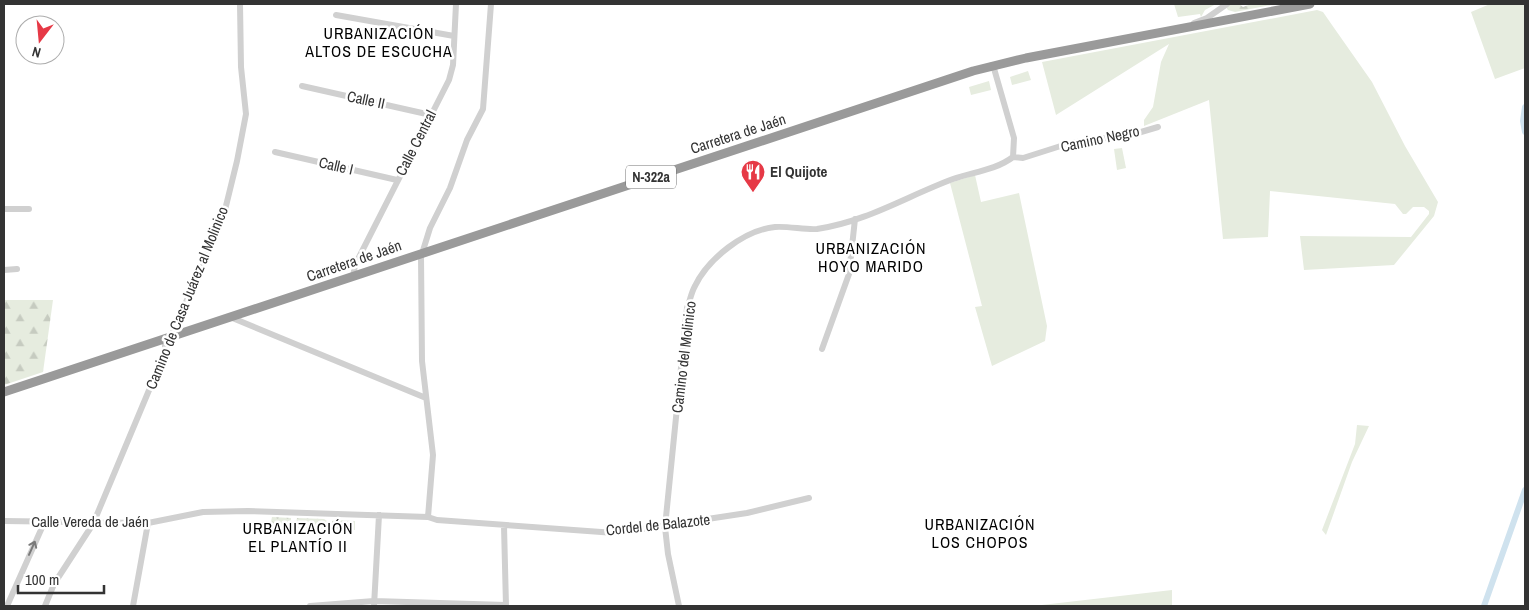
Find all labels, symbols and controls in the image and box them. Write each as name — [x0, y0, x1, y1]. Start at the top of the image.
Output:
north arrow — [15, 15, 65, 65]
district label: URBANIZACIÓN ALTOS DE ESCUCHA — [304, 22, 453, 62]
text: N — [30, 43, 43, 62]
street label: Calle II — [345, 85, 387, 114]
street label: Calle Central — [390, 106, 441, 179]
street label: Carretera de Jaén — [687, 108, 788, 159]
street label: Camino Negro — [1059, 120, 1141, 157]
street label: Calle I — [317, 151, 355, 180]
restaurant icon: El Quijote — [740, 159, 766, 193]
place label: El Quijote — [770, 161, 828, 182]
road number: N-322a — [626, 166, 676, 188]
street label: Camino de Casa Juárez al Molinico — [140, 203, 233, 392]
street label: Carretera de Jaén — [304, 234, 404, 287]
district label: URBANIZACIÓN HOYO MARIDO — [815, 237, 927, 277]
street label: Camino del Molinico — [666, 300, 701, 414]
street label: Cordel de Balazote — [605, 509, 711, 540]
street label: Calle Vereda de Jaén — [31, 511, 149, 532]
district label: URBANIZACIÓN LOS CHOPOS — [924, 513, 1036, 553]
district label: URBANIZACIÓN EL PLANTÍO II — [242, 517, 354, 557]
one-way arrow — [28, 541, 38, 556]
scale bar — [18, 562, 104, 594]
text: 100 m — [25, 569, 59, 590]

